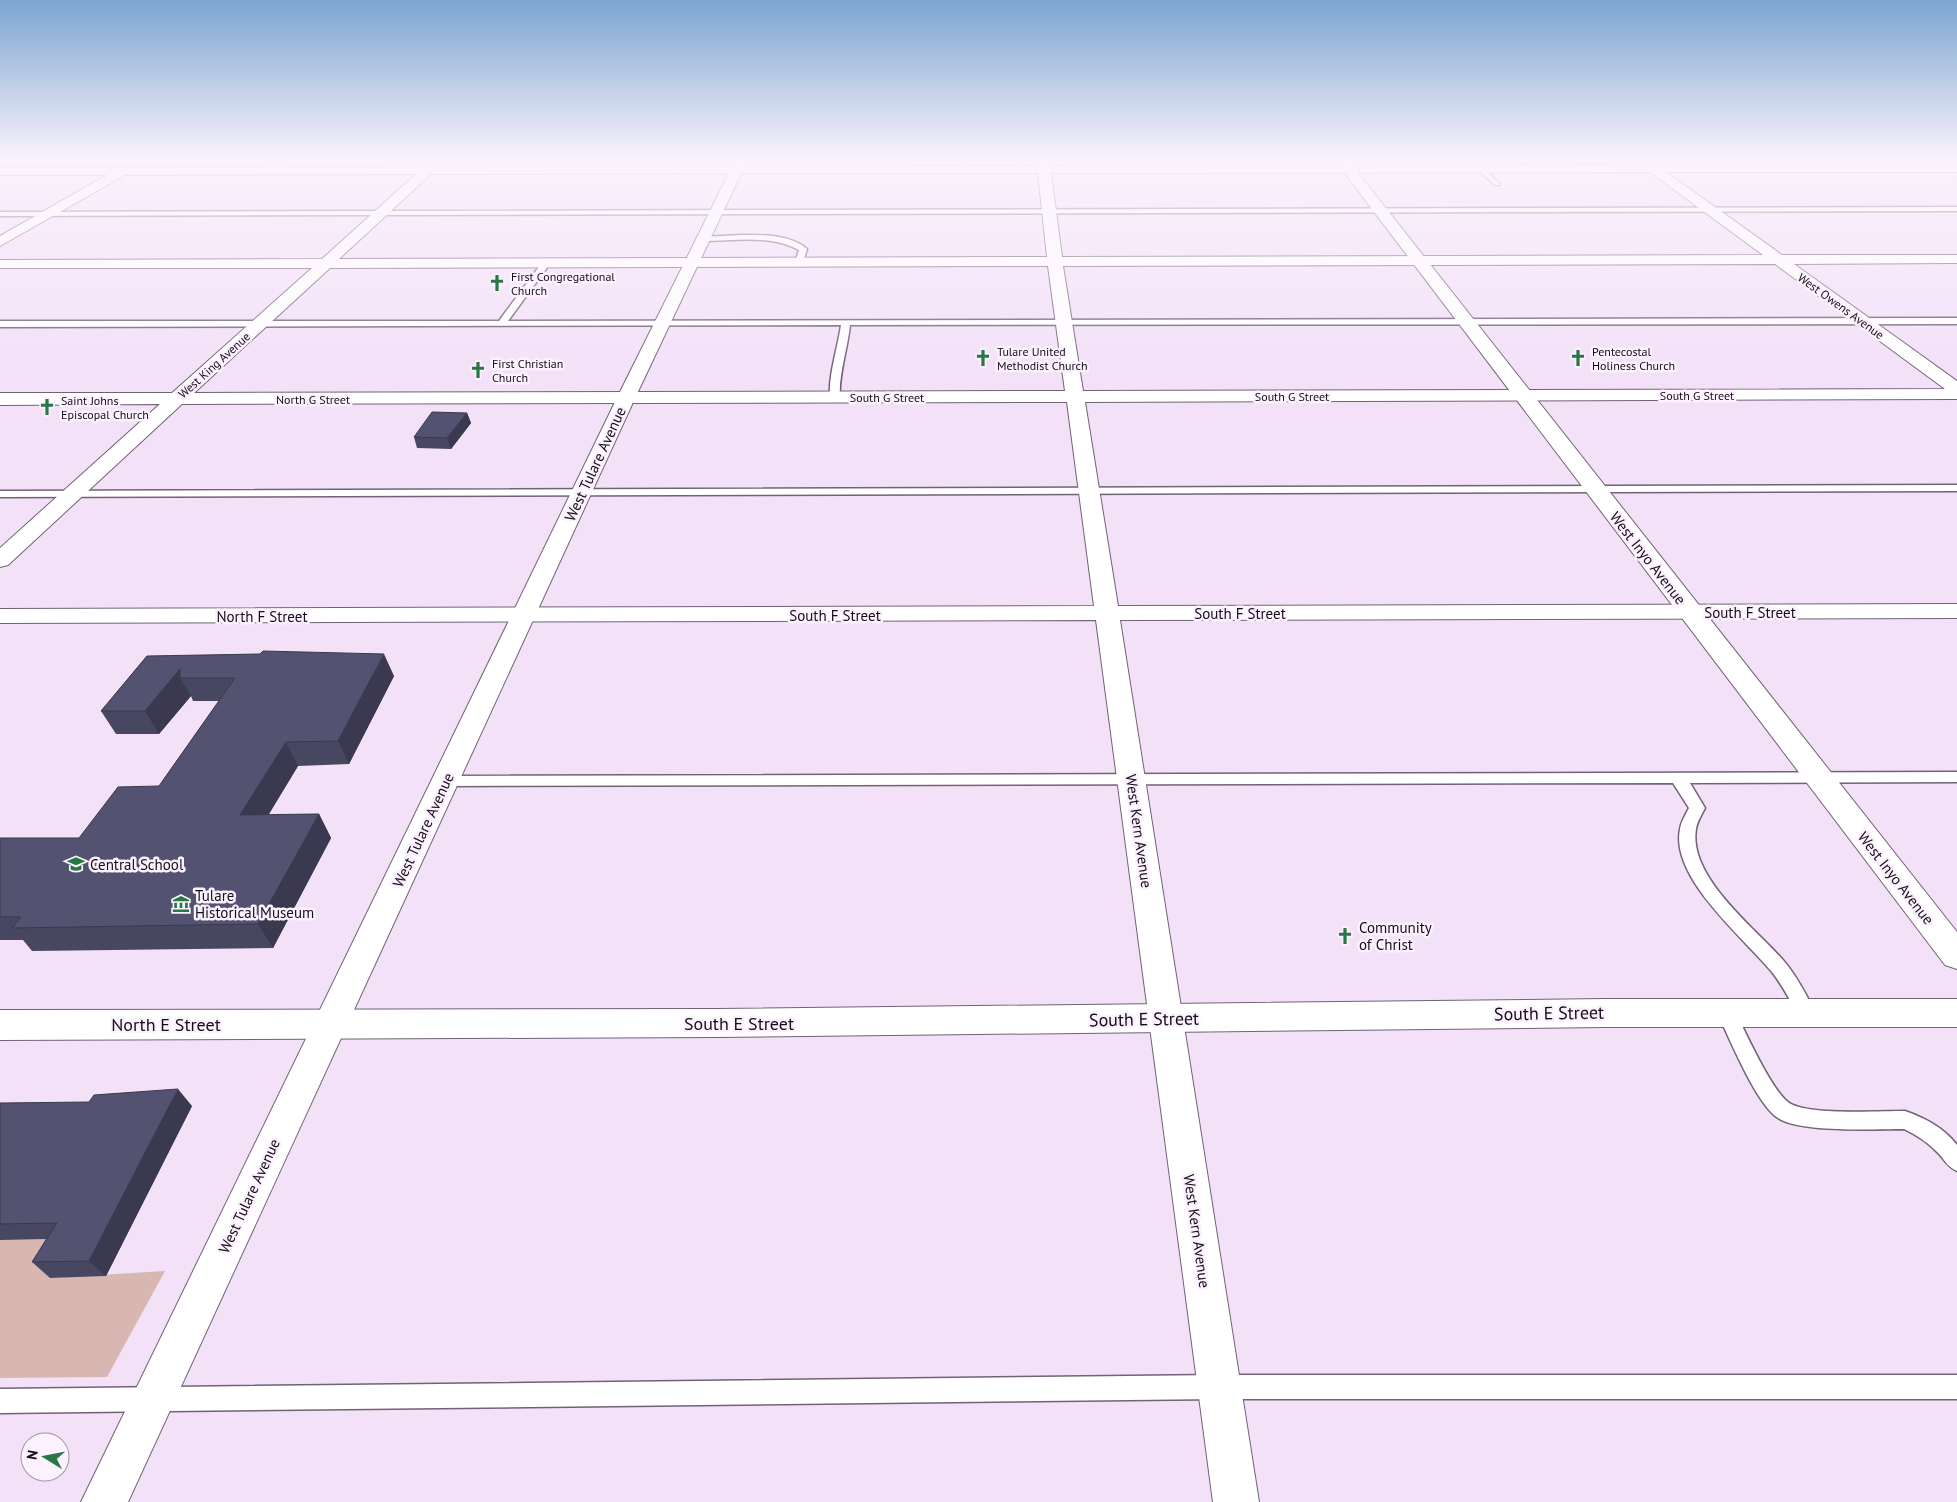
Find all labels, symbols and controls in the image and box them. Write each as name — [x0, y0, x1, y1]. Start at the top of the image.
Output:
place label: First Congregational Church — [511, 269, 615, 298]
street label: West Owens Avenue — [1795, 270, 1887, 342]
church icon: First Congregational Church — [487, 273, 507, 293]
street label: West King Avenue — [175, 329, 253, 401]
place label: Tulare United Methodist Church — [997, 344, 1088, 373]
place label: Pentecostal Holiness Church — [1592, 344, 1675, 373]
church icon: Tulare United Methodist Church — [973, 348, 993, 368]
church icon: Pentecostal Holiness Church — [1568, 348, 1588, 368]
place label: First Christian Church — [492, 356, 563, 385]
church icon: First Christian Church — [468, 360, 488, 380]
street label: South G Street — [1660, 388, 1734, 403]
street label: South G Street — [1255, 389, 1329, 404]
street label: South G Street — [850, 390, 924, 405]
street label: North G Street — [276, 392, 350, 407]
place label: Saint Johns Episcopal Church — [61, 393, 149, 422]
church icon: Saint Johns Episcopal Church — [37, 397, 57, 417]
street label: West Tulare Avenue — [560, 404, 630, 524]
street label: West Inyo Avenue — [1606, 508, 1690, 608]
street label: South F Street — [1704, 603, 1796, 622]
street label: South F Street — [1194, 604, 1286, 623]
street label: South F Street — [789, 606, 881, 625]
street label: North F Street — [216, 607, 308, 626]
street label: West Tulare Avenue — [388, 770, 458, 890]
street label: West Kern Avenue — [1122, 773, 1156, 889]
street label: West Inyo Avenue — [1854, 828, 1938, 928]
school or university icon: Central School — [66, 854, 86, 874]
place label: Central School — [90, 855, 184, 874]
place label: Tulare Historical Museum — [195, 886, 314, 922]
museum icon: Tulare Historical Museum — [171, 894, 191, 914]
place label: Community of Christ — [1359, 918, 1432, 954]
church icon: Community of Christ — [1335, 926, 1355, 946]
street label: South E Street — [1494, 1001, 1604, 1025]
street label: South E Street — [1089, 1007, 1199, 1031]
street label: South E Street — [684, 1012, 794, 1035]
street label: North E Street — [111, 1013, 221, 1036]
street label: West Tulare Avenue — [214, 1136, 284, 1256]
street label: West Kern Avenue — [1180, 1173, 1214, 1289]
north arrow — [20, 1432, 70, 1482]
text: N — [23, 1449, 42, 1461]

